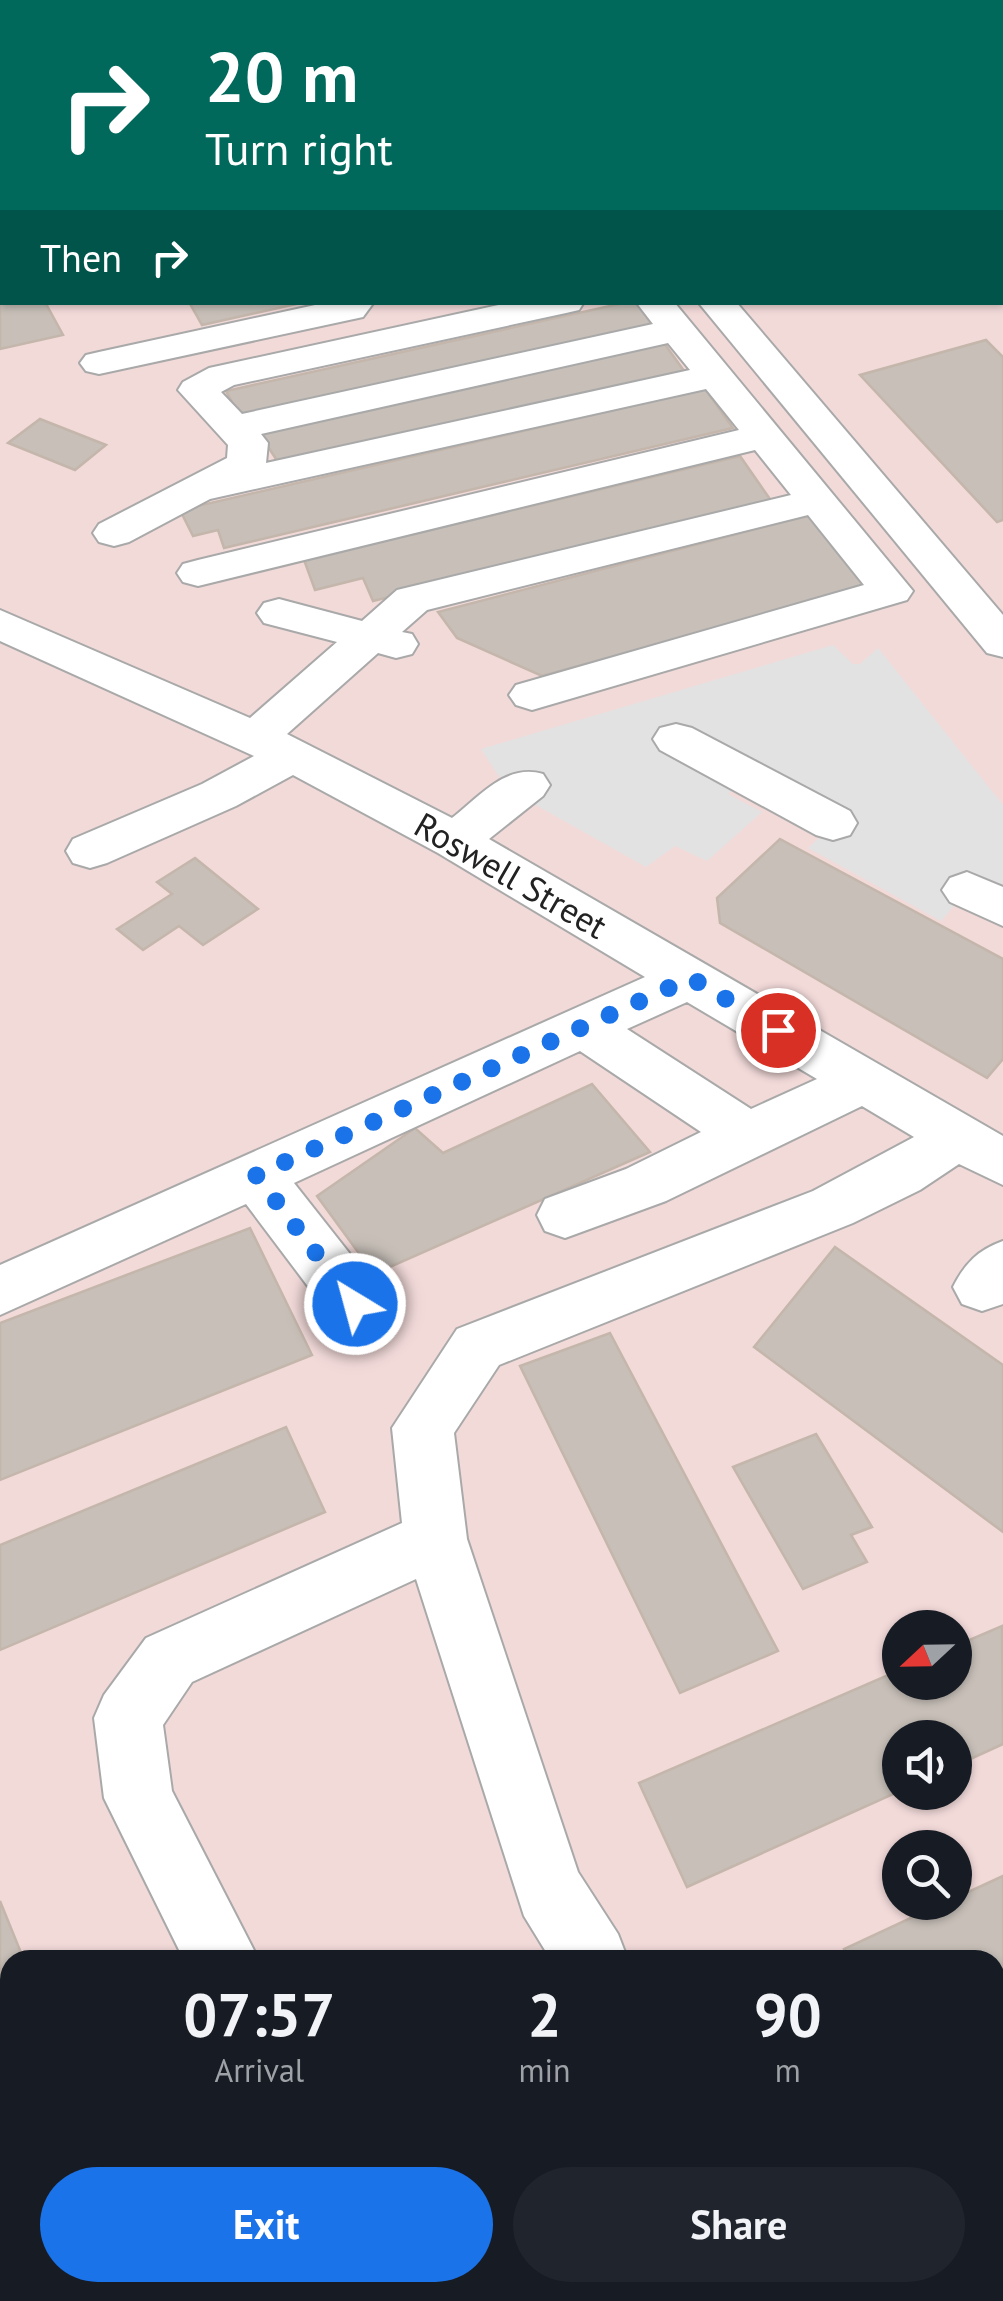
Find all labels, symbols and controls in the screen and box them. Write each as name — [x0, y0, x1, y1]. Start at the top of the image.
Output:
text: 20 m — [205, 31, 358, 121]
icon: right — [40, 40, 170, 170]
text: Turn right — [205, 119, 393, 177]
icon: right — [142, 230, 197, 285]
text: Then — [40, 233, 122, 282]
street label: Roswell Street — [406, 801, 616, 949]
pin — [736, 988, 821, 1073]
icon: arrive — [751, 1003, 806, 1058]
position arrow — [303, 1252, 407, 1356]
north arrow — [882, 1610, 972, 1700]
map controls — [882, 1610, 972, 1920]
button: sound — [882, 1720, 972, 1810]
button: search — [882, 1830, 972, 1920]
text: 07:57 — [183, 1975, 335, 2053]
text: 2 — [528, 1975, 562, 2053]
text: 90 — [754, 1975, 822, 2053]
text: Arrival — [214, 2049, 304, 2091]
text: min — [519, 2049, 571, 2091]
text: m — [775, 2049, 801, 2091]
button: Exit — [40, 2167, 493, 2282]
button: Share — [513, 2167, 965, 2282]

